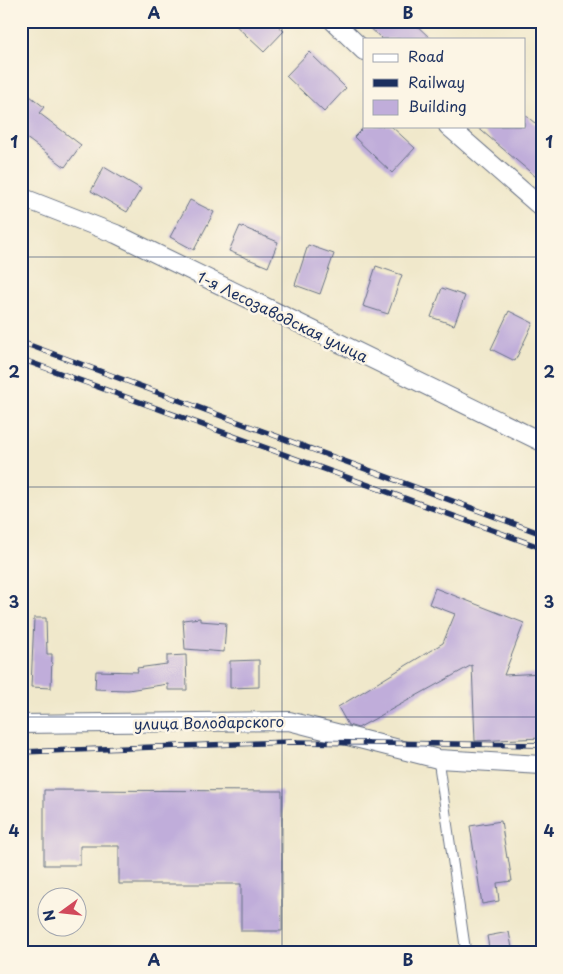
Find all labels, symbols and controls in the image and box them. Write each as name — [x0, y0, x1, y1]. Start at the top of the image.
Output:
text: A — [148, 0, 161, 24]
text: B — [403, 0, 414, 24]
legend — [363, 38, 526, 128]
text: Road — [408, 44, 444, 67]
text: Railway — [408, 70, 465, 93]
text: Building — [408, 94, 467, 117]
text: 1 — [10, 129, 18, 153]
text: 1 — [545, 129, 553, 153]
street label: 1-я Лесозаводская улица — [194, 265, 373, 368]
text: 2 — [8, 359, 20, 383]
text: 2 — [543, 359, 555, 383]
text: 3 — [9, 589, 19, 613]
text: 3 — [544, 589, 554, 613]
street label: улица Володарского — [134, 709, 284, 735]
text: 4 — [9, 818, 20, 842]
text: 4 — [544, 818, 555, 842]
north arrow — [38, 886, 88, 936]
text: N — [37, 907, 61, 924]
text: A — [148, 947, 161, 971]
text: B — [403, 947, 414, 971]

